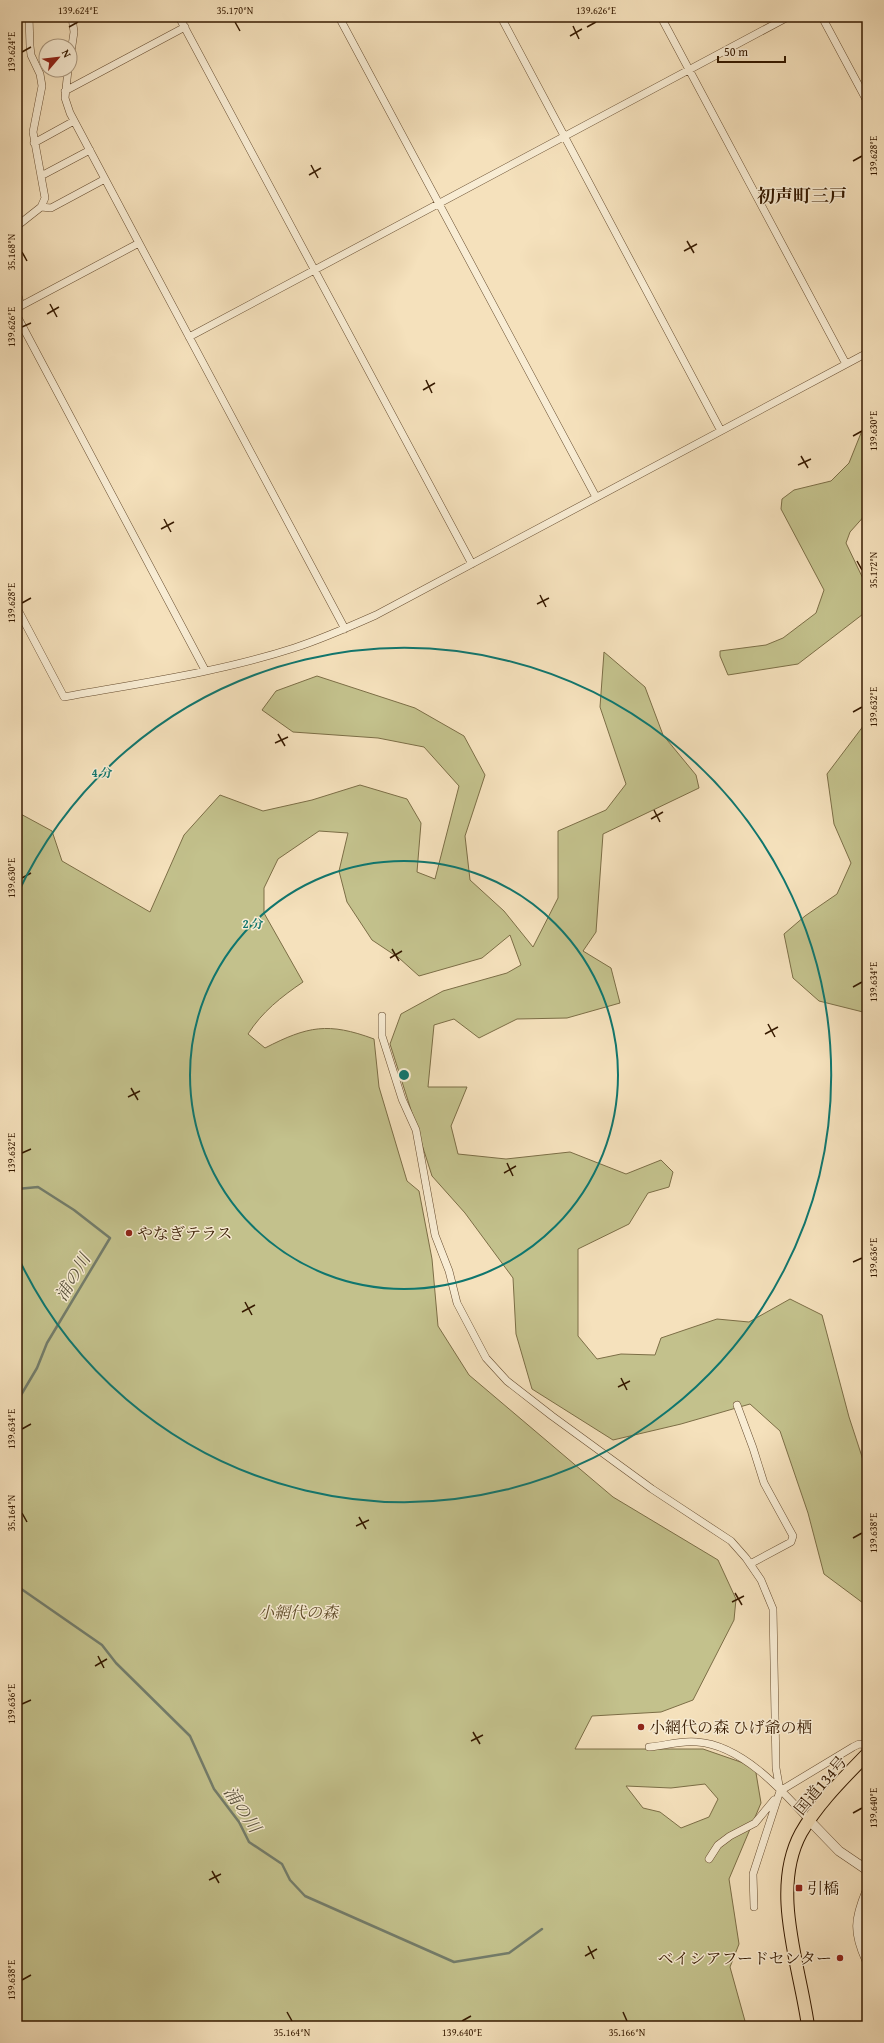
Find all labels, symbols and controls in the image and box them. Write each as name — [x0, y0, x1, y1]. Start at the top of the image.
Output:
text: 139.624°E — [58, 3, 98, 18]
text: 35.170°N — [217, 3, 254, 18]
text: 139.626°E — [576, 3, 616, 18]
text: 139.624°E — [4, 32, 19, 72]
north arrow — [38, 38, 78, 78]
scale bar — [718, 38, 785, 64]
text: 50 m — [724, 43, 748, 60]
text: N — [58, 46, 76, 61]
text: 139.628°E — [866, 136, 881, 176]
district label: 初声町三戸 — [757, 182, 847, 209]
text: 35.168°N — [4, 233, 19, 270]
text: 139.626°E — [4, 307, 19, 347]
text: 139.630°E — [866, 411, 881, 451]
text: 35.172°N — [866, 551, 881, 588]
text: 139.628°E — [4, 583, 19, 623]
text: 139.632°E — [866, 687, 881, 727]
text: 4 分 — [92, 764, 112, 781]
text: 139.630°E — [4, 858, 19, 898]
text: 2 分 — [243, 915, 263, 932]
text: 139.634°E — [866, 962, 881, 1002]
centre of rings — [397, 1068, 411, 1082]
text: 139.632°E — [4, 1133, 19, 1173]
place label: やなぎテラス — [137, 1221, 233, 1245]
marker: やなぎテラス — [124, 1228, 134, 1238]
text: 139.636°E — [866, 1238, 881, 1278]
water label: 浦の川 — [48, 1247, 97, 1305]
text: 139.634°E — [4, 1409, 19, 1449]
text: 35.164°N — [4, 1494, 19, 1531]
text: 139.638°E — [866, 1513, 881, 1553]
park label: 小網代の森 — [258, 1600, 340, 1624]
text: 139.636°E — [4, 1684, 19, 1724]
place label: 小網代の森 ひげ爺の栖 — [649, 1715, 813, 1739]
marker: 小網代の森 ひげ爺の栖 — [636, 1722, 646, 1732]
street label: 国道134号 — [788, 1750, 852, 1820]
water label: 浦の川 — [218, 1781, 269, 1839]
text: 139.640°E — [866, 1788, 881, 1828]
place label: 引橋 — [807, 1876, 839, 1900]
marker: 引橋 — [794, 1883, 804, 1893]
place label: ベイシアフードセンター — [658, 1946, 832, 1970]
marker: ベイシアフードセンター — [835, 1953, 845, 1963]
text: 139.638°E — [4, 1960, 19, 2000]
text: 35.164°N — [274, 2025, 311, 2040]
text: 139.640°E — [442, 2025, 482, 2040]
text: 35.166°N — [609, 2025, 646, 2040]

